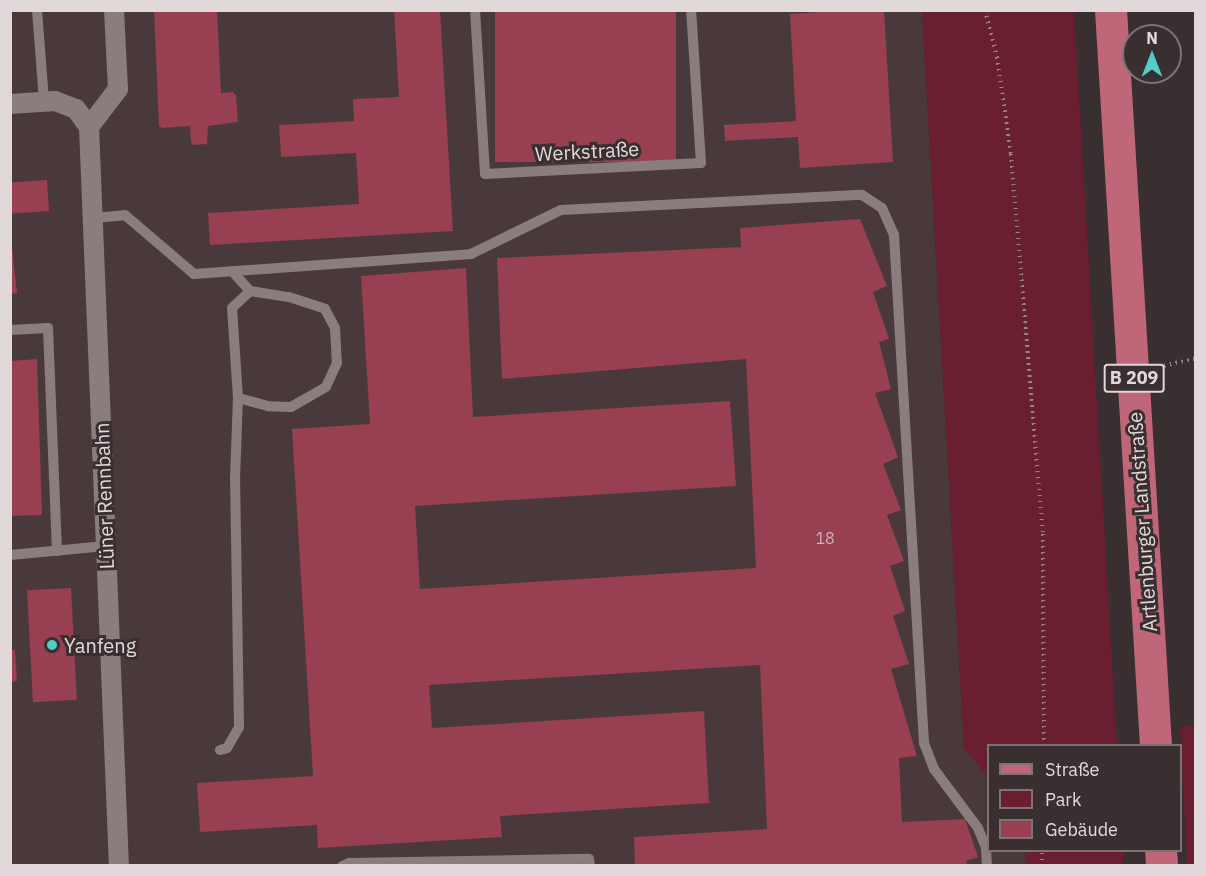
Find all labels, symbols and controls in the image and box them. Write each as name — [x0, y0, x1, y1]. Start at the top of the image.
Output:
north arrow — [1122, 24, 1182, 84]
text: N — [1146, 28, 1158, 48]
street label: Werkstraße — [534, 136, 640, 166]
road number: B 209 — [1102, 363, 1166, 393]
street label: Artlenburger Landstraße — [1122, 411, 1162, 633]
street label: Lüner Rennbahn — [89, 422, 119, 570]
house number: 18 — [815, 528, 835, 548]
place label: Yanfeng — [64, 633, 136, 657]
marker: Yanfeng — [45, 638, 59, 652]
legend — [987, 744, 1182, 852]
text: Straße — [1045, 758, 1099, 781]
text: Park — [1045, 788, 1081, 811]
text: Gebäude — [1045, 818, 1118, 841]

